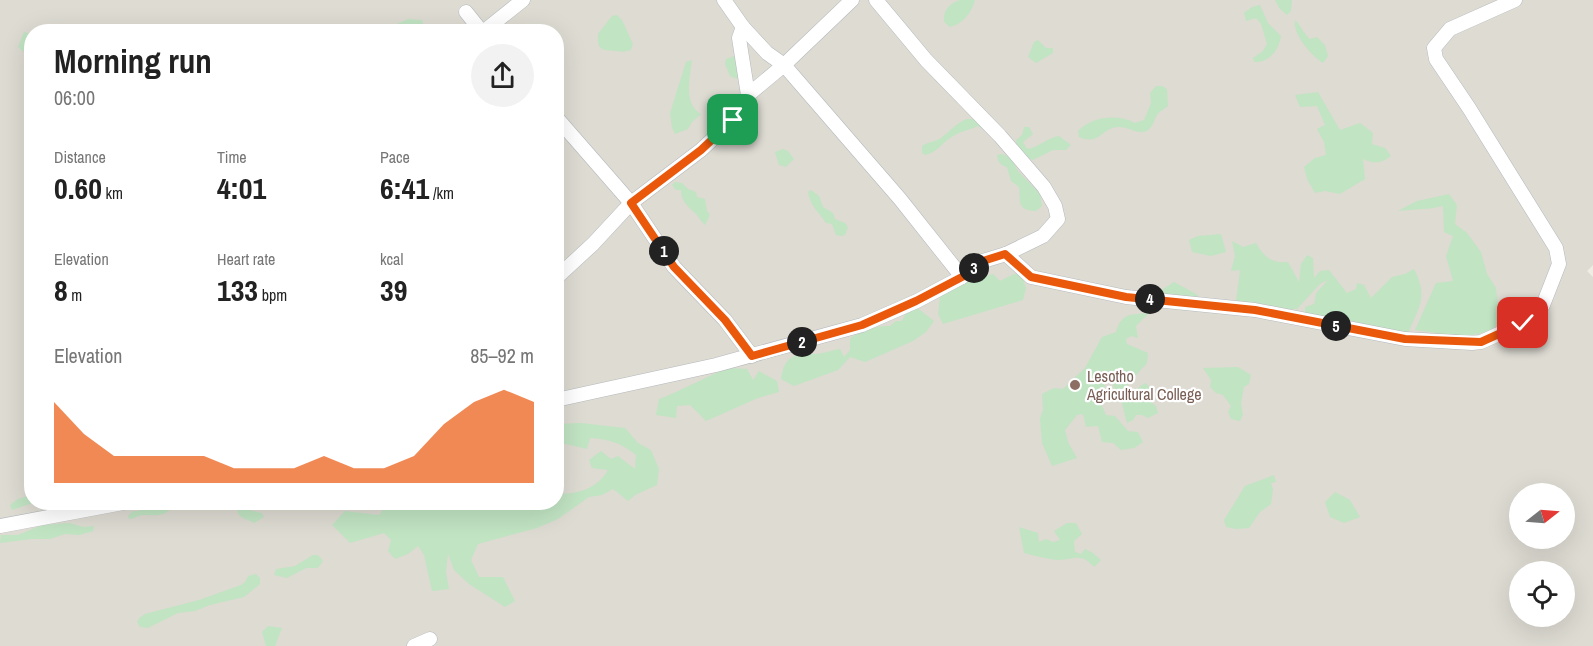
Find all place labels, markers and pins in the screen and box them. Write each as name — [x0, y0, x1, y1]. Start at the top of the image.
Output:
pin — [707, 94, 758, 145]
pin: 1 — [649, 236, 679, 266]
pin: 3 — [959, 253, 989, 283]
pin: 4 — [1135, 284, 1165, 314]
pin — [1497, 297, 1548, 348]
pin: 5 — [1321, 311, 1351, 341]
pin: 2 — [787, 327, 817, 357]
place label: Lesotho Agricultural College — [1086, 365, 1201, 405]
marker: Lesotho Agricultural College — [1068, 378, 1082, 392]

